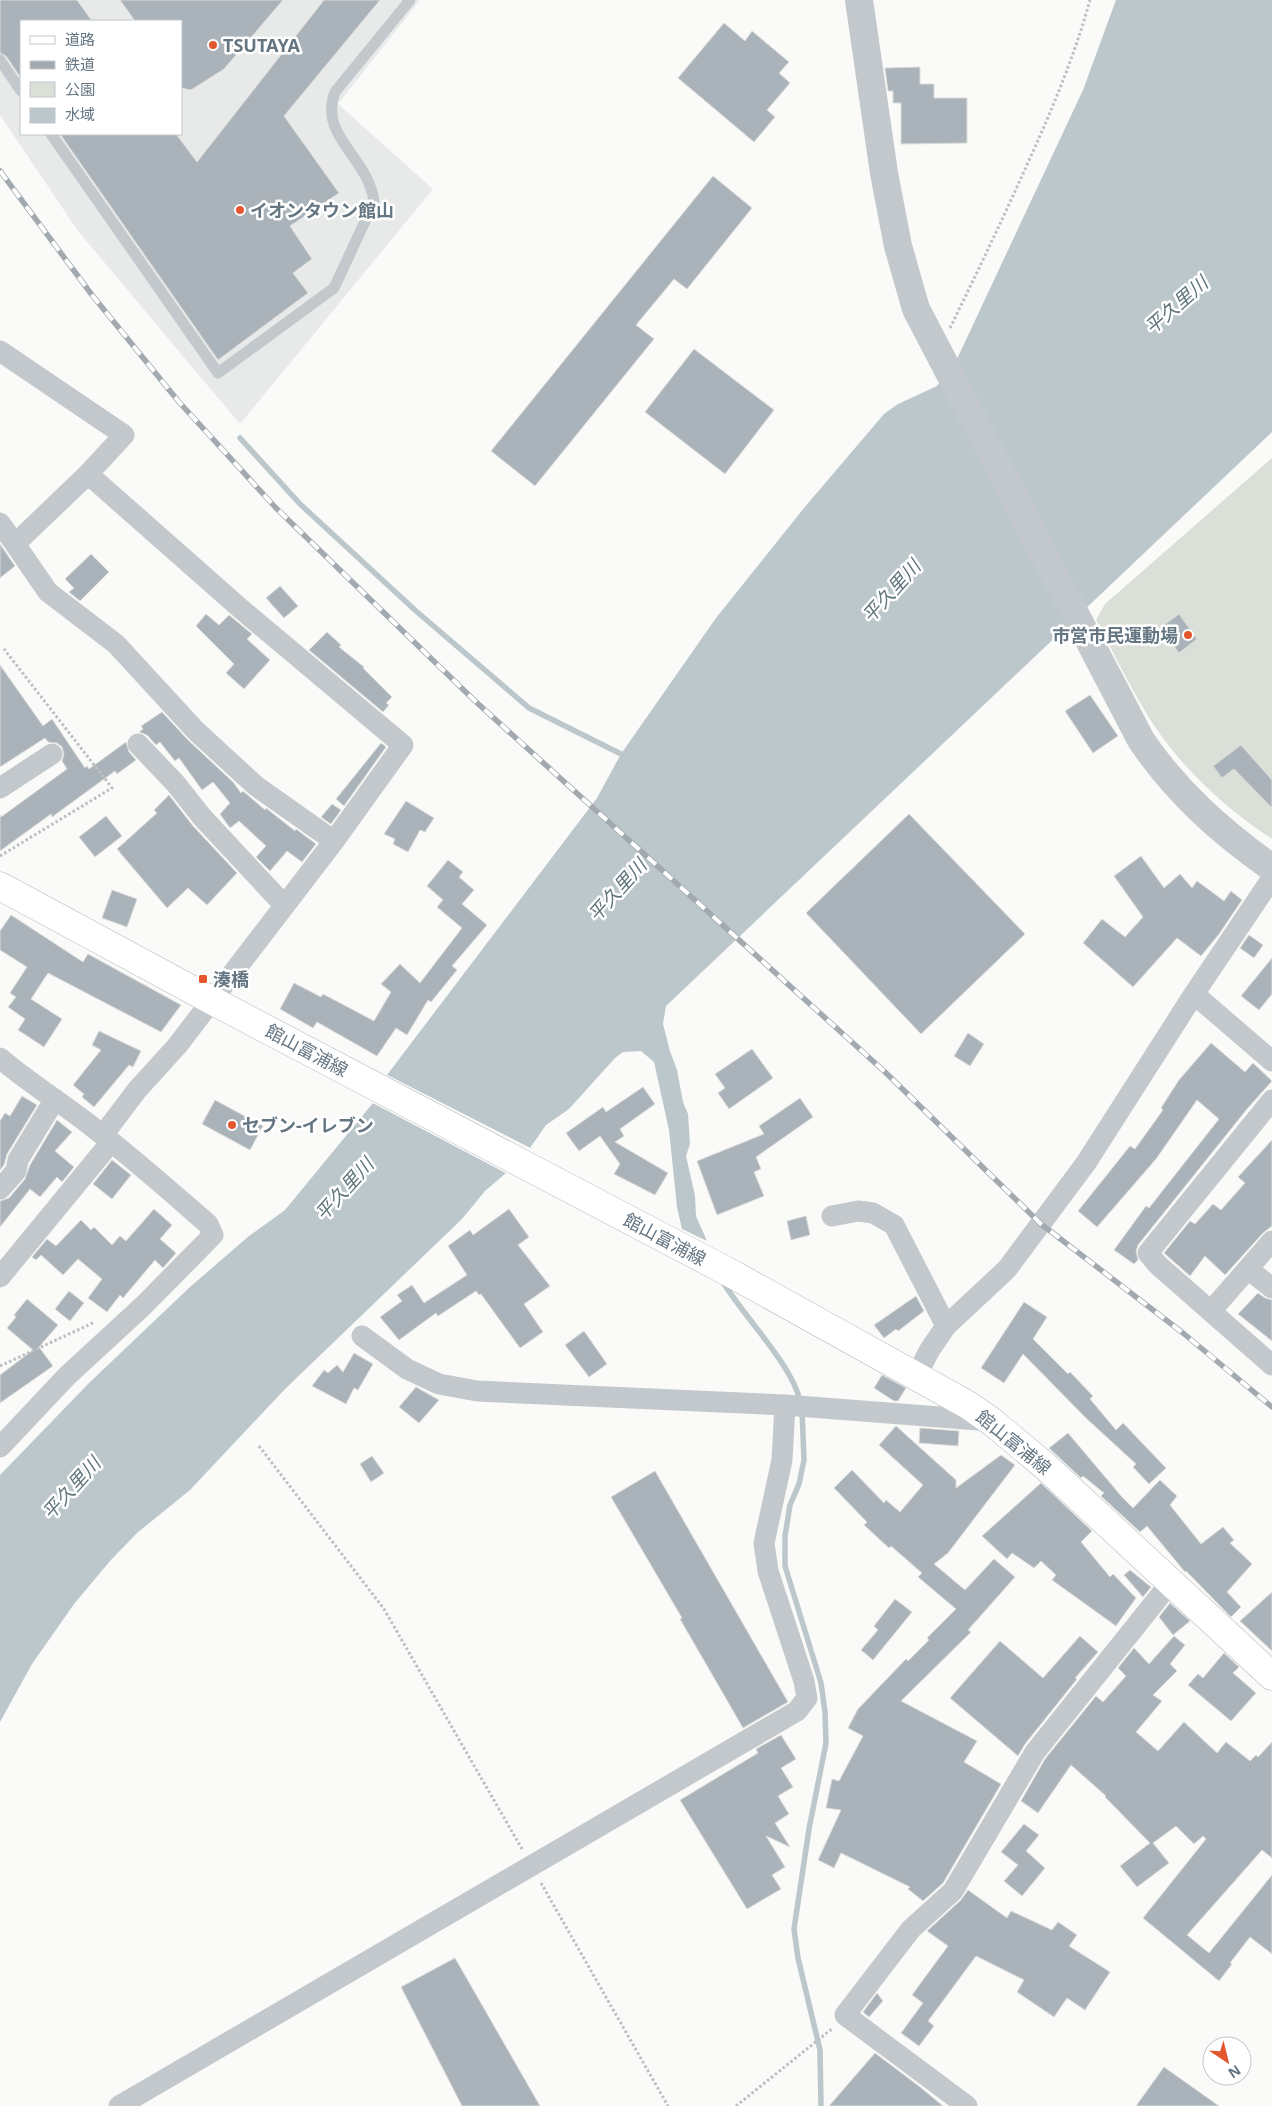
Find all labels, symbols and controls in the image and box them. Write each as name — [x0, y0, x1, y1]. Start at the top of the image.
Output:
legend — [20, 20, 182, 135]
text: 道路 — [65, 29, 95, 49]
place label: TSUTAYA — [223, 33, 301, 57]
marker: TSUTAYA — [207, 39, 219, 51]
text: 鉄道 — [65, 54, 95, 74]
text: 公園 — [65, 79, 95, 99]
text: 水域 — [65, 104, 95, 124]
place label: イオンタウン館山 — [250, 198, 394, 222]
marker: イオンタウン館山 — [234, 204, 246, 216]
water label: 平久里川 — [1139, 269, 1215, 340]
water label: 平久里川 — [856, 553, 927, 628]
place label: 市営市民運動場 — [1052, 623, 1178, 647]
marker: 市営市民運動場 — [1182, 629, 1194, 641]
water label: 平久里川 — [582, 852, 653, 927]
place label: 湊橋 — [213, 967, 249, 991]
marker: 湊橋 — [197, 973, 209, 985]
street label: 館山富浦線 — [262, 1018, 352, 1082]
place label: セブン-イレブン — [242, 1113, 374, 1137]
marker: セブン-イレブン — [226, 1119, 238, 1131]
water label: 平久里川 — [309, 1151, 380, 1226]
street label: 館山富浦線 — [620, 1207, 710, 1271]
street label: 館山富浦線 — [971, 1404, 1057, 1480]
water label: 平久里川 — [36, 1450, 107, 1525]
north arrow — [1202, 2036, 1252, 2086]
text: N — [1225, 2061, 1245, 2083]

